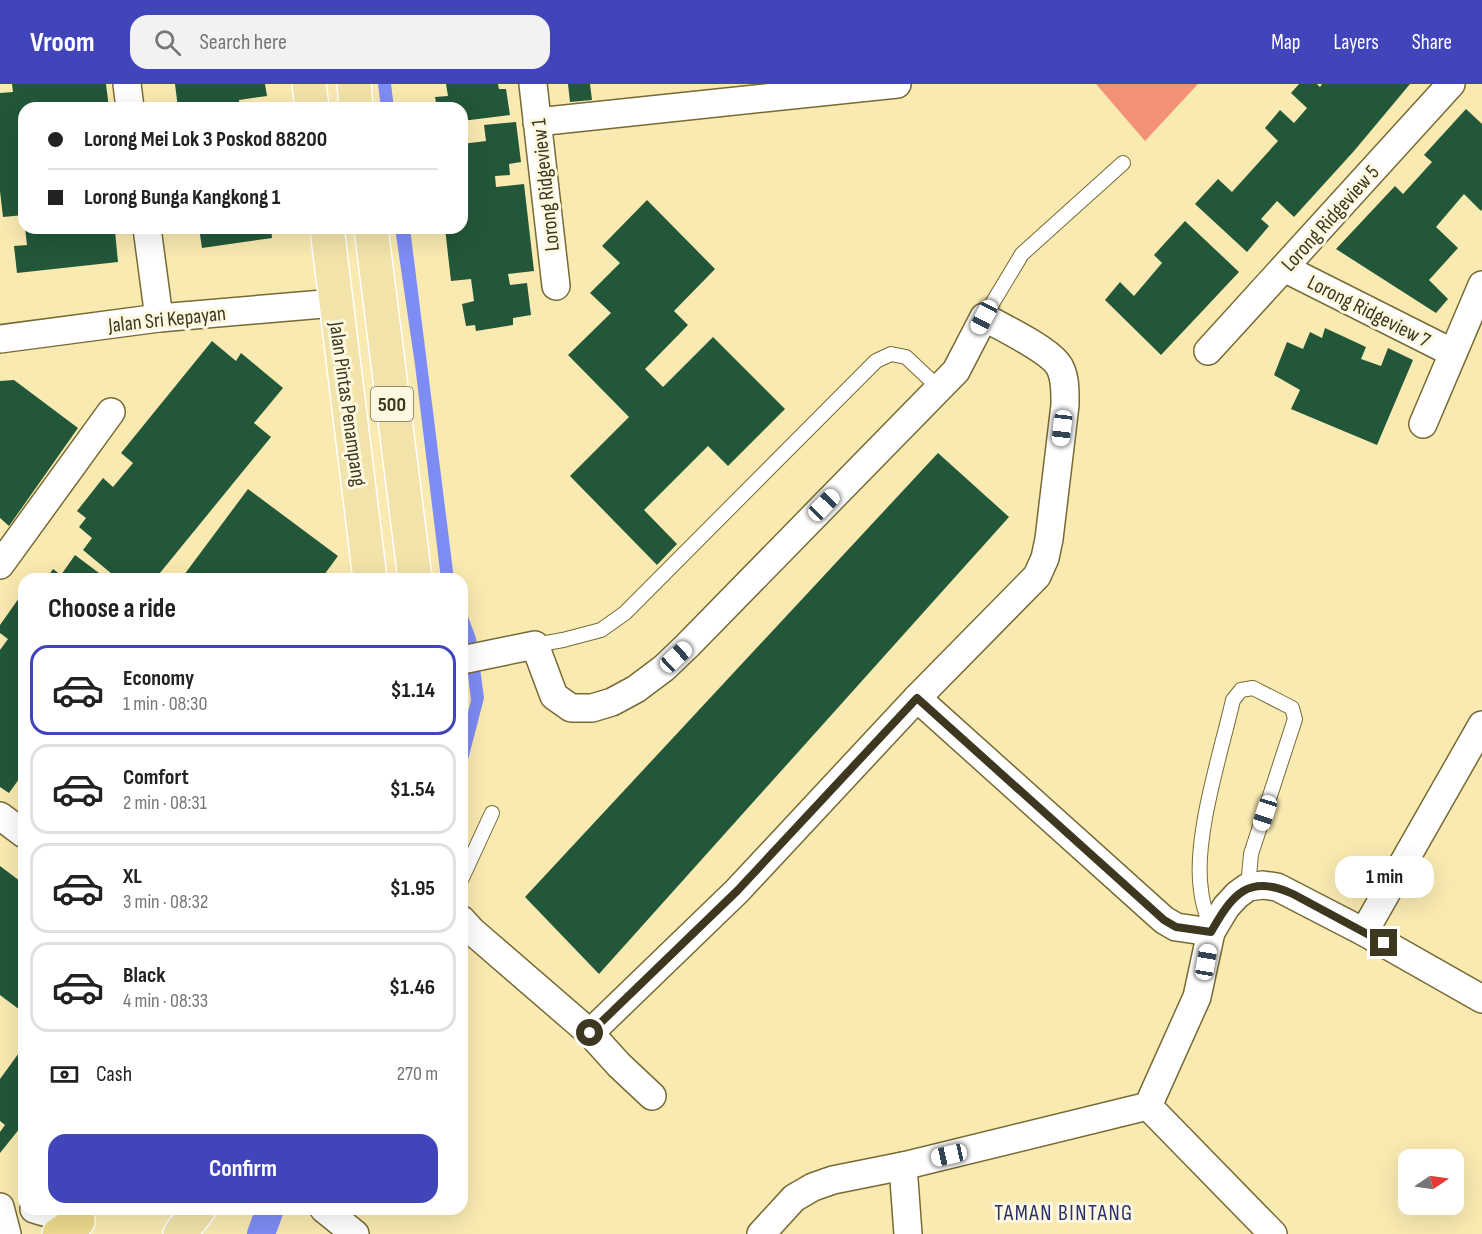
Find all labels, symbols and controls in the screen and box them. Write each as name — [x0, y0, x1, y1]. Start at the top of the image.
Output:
search box — [130, 15, 550, 69]
text: Vroom — [30, 26, 94, 59]
icon: search — [151, 26, 184, 59]
text: Search here — [199, 29, 287, 56]
text: Map — [1271, 30, 1300, 55]
text: Layers — [1333, 30, 1379, 55]
text: Share — [1412, 30, 1452, 55]
street label: Lorong Ridgeview 1 — [526, 117, 565, 252]
text: Lorong Mei Lok 3 Poskod 88200 — [84, 126, 327, 153]
street label: Lorong Ridgeview 5 — [1276, 160, 1385, 277]
text: Lorong Bunga Kangkong 1 — [84, 184, 280, 211]
street label: Lorong Ridgeview 7 — [1303, 270, 1435, 353]
car — [968, 297, 1000, 337]
street label: Jalan Sri Kepayan — [106, 301, 227, 338]
street label: Jalan Pintas Penampang — [323, 319, 371, 488]
road number: 500 — [371, 387, 413, 421]
car — [1051, 409, 1073, 447]
car — [805, 486, 843, 524]
text: Choose a ride — [48, 593, 176, 625]
car — [657, 638, 695, 676]
icon: car — [51, 663, 105, 717]
text: Economy — [123, 665, 194, 692]
text: $1.14 — [390, 677, 435, 704]
text: 1 min · 08:30 — [123, 692, 207, 716]
icon: car — [51, 762, 105, 816]
text: Comfort — [123, 764, 189, 791]
text: $1.54 — [390, 776, 435, 803]
text: 2 min · 08:31 — [123, 791, 207, 815]
car — [1251, 793, 1279, 833]
callout: 1 min — [1334, 856, 1434, 898]
icon: car — [51, 861, 105, 915]
text: XL — [123, 863, 142, 890]
text: 1 min — [1366, 865, 1403, 889]
text: $1.95 — [390, 875, 435, 902]
text: 3 min · 08:32 — [123, 890, 208, 914]
route end — [1370, 929, 1397, 956]
car — [1194, 943, 1218, 981]
icon: car — [51, 960, 105, 1014]
text: Black — [123, 962, 165, 989]
text: $1.46 — [389, 974, 435, 1001]
text: 4 min · 08:33 — [123, 989, 208, 1013]
route start — [576, 1019, 603, 1046]
icon: cash — [48, 1058, 81, 1091]
text: Cash — [96, 1061, 132, 1088]
text: 270 m — [397, 1062, 438, 1086]
button: Confirm — [48, 1134, 438, 1203]
car — [929, 1142, 969, 1168]
north arrow — [1398, 1149, 1464, 1215]
map controls — [1398, 1149, 1464, 1215]
district label: TAMAN BINTANG — [994, 1200, 1134, 1227]

